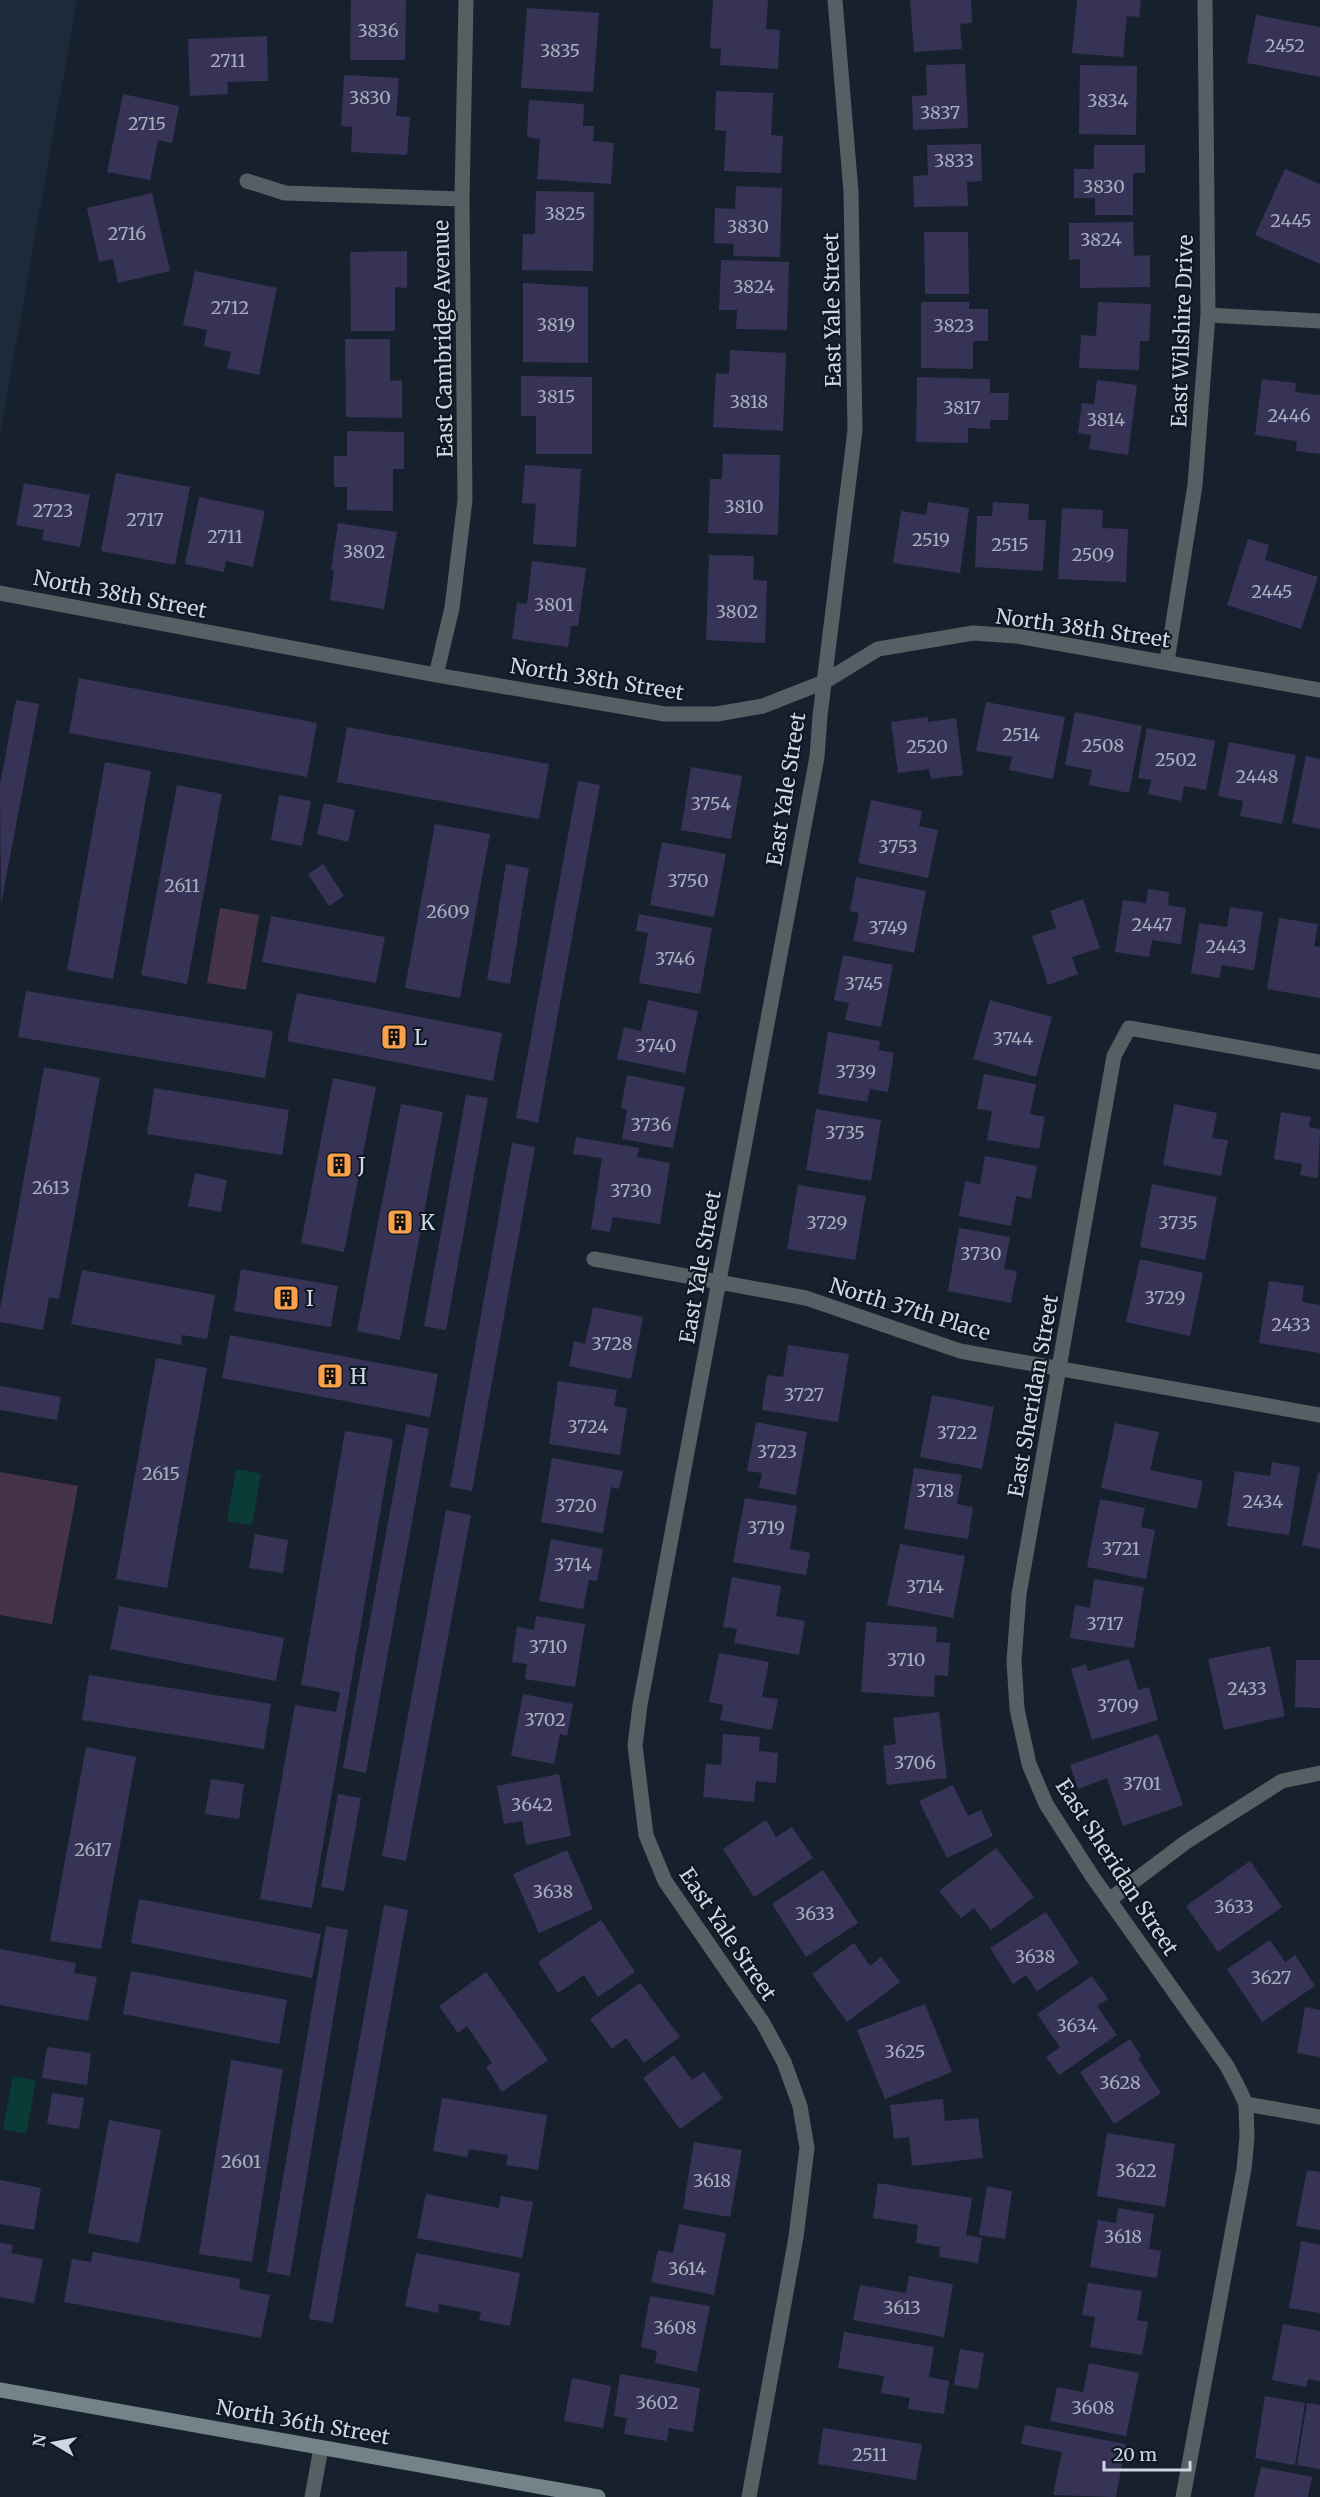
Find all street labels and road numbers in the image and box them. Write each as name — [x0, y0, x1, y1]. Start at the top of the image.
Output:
street label: East Cambridge Avenue — [427, 220, 459, 458]
street label: East Yale Street — [817, 232, 847, 388]
street label: East Wilshire Drive — [1165, 234, 1199, 428]
street label: North 38th Street — [31, 564, 209, 624]
street label: North 38th Street — [994, 602, 1172, 654]
street label: North 38th Street — [508, 652, 686, 706]
street label: East Yale Street — [761, 710, 811, 868]
street label: East Yale Street — [673, 1188, 727, 1346]
street label: North 37th Place — [826, 1272, 994, 1346]
street label: East Sheridan Street — [1002, 1293, 1064, 1499]
street label: East Sheridan Street — [1050, 1774, 1184, 1960]
street label: East Yale Street — [674, 1862, 782, 2006]
street label: North 36th Street — [214, 2393, 392, 2451]

